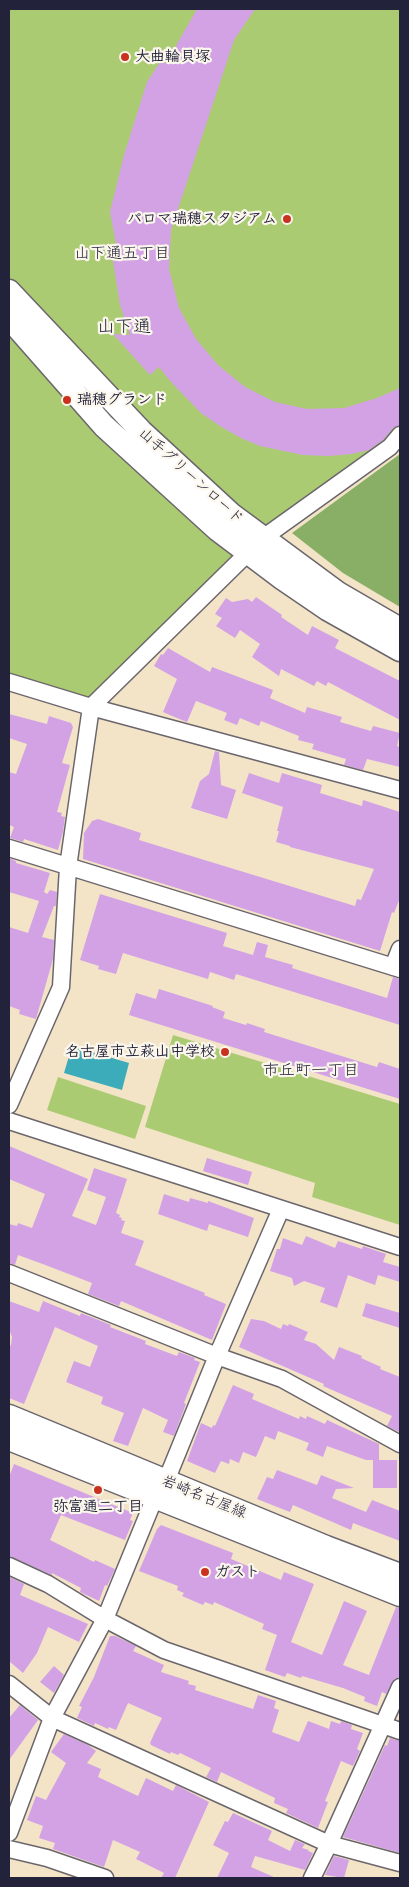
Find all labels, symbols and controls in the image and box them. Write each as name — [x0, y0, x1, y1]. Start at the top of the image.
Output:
place label: 大曲輪貝塚 — [135, 48, 210, 66]
marker: 大曲輪貝塚 — [119, 51, 131, 63]
place label: パロマ瑞穂スタジアム — [127, 210, 277, 228]
marker: パロマ瑞穂スタジアム — [281, 213, 293, 225]
district label: 山下通五丁目 — [74, 243, 170, 263]
district label: 山下通 — [97, 316, 151, 338]
place label: 瑞穂グランド — [77, 391, 167, 409]
marker: 瑞穂グランド — [61, 394, 73, 406]
street label: 山手グリーンロード — [135, 424, 247, 528]
place label: 名古屋市立萩山中学校 — [65, 1043, 215, 1061]
marker: 名古屋市立萩山中学校 — [219, 1046, 231, 1058]
district label: 市丘町一丁目 — [263, 1060, 359, 1080]
street label: 岩崎名古屋線 — [159, 1472, 249, 1522]
marker: 弥富通二丁目 — [92, 1484, 104, 1496]
place label: 弥富通二丁目 — [53, 1498, 143, 1516]
place label: ガスト — [215, 1563, 260, 1581]
marker: ガスト — [199, 1566, 211, 1578]

